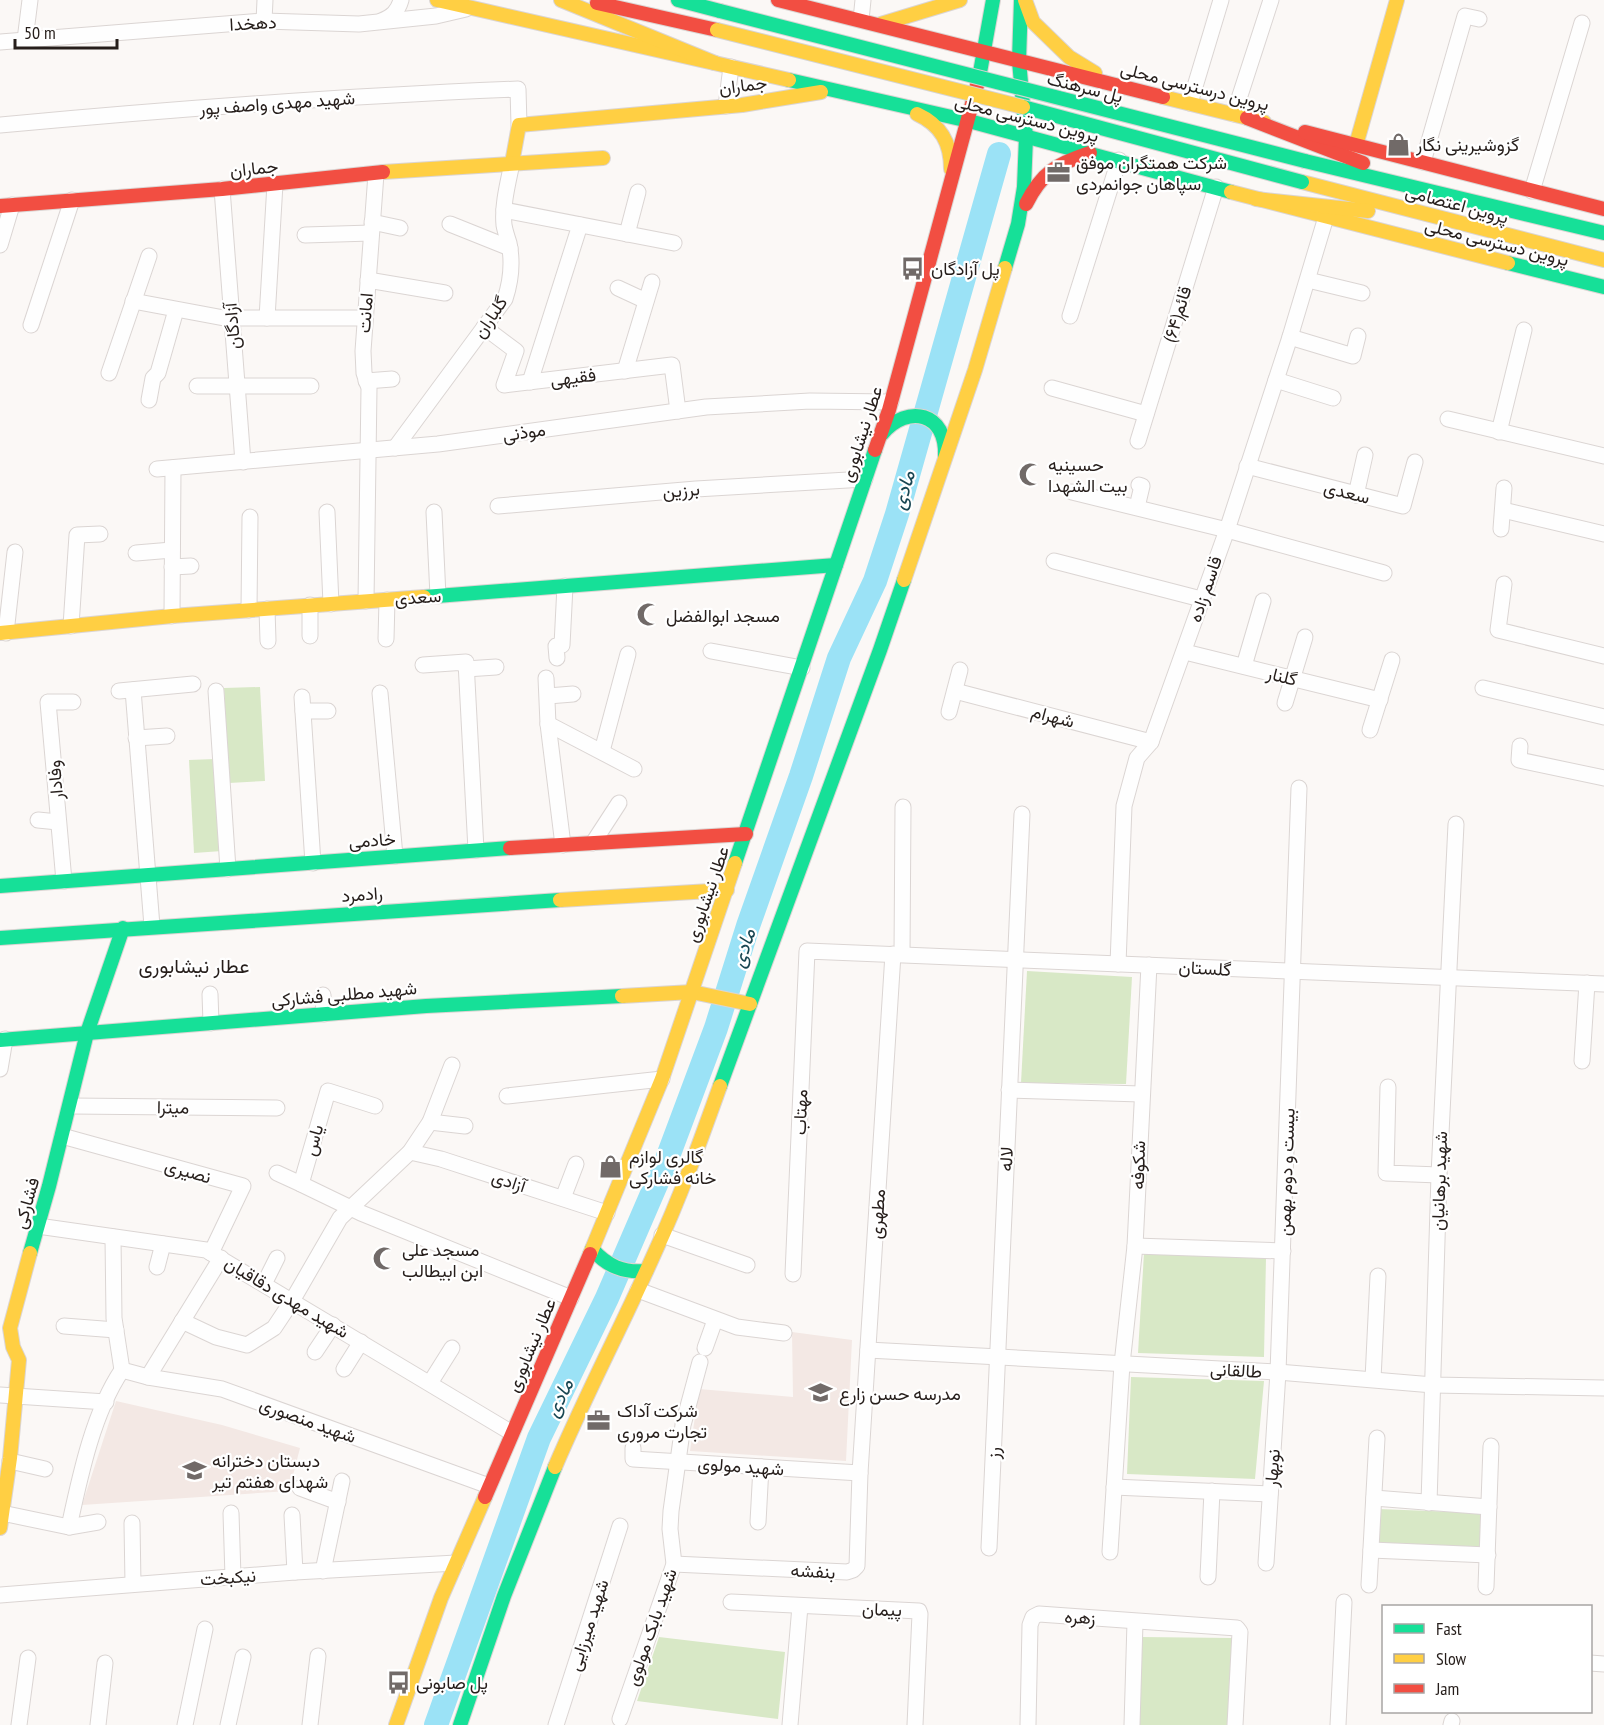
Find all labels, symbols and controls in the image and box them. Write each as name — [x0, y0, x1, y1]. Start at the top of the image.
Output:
street label: دهخدا — [229, 10, 277, 36]
scale bar — [15, 12, 117, 50]
text: 50 m — [24, 21, 56, 44]
street label: پروین درسترسی محلی — [1118, 56, 1272, 117]
street label: پل سرهنگ — [1044, 66, 1125, 108]
street label: جماران — [718, 71, 768, 99]
street label: شهید مهدی واصف پور — [197, 86, 356, 121]
street label: پروین دسترسی محلی — [952, 89, 1101, 148]
shop icon: گزوشیرینی نگار — [1385, 131, 1411, 157]
place label: گزوشیرینی نگار — [1415, 133, 1519, 156]
place label: شرکت همتگران موفق سپاهان جوانمردی — [1076, 151, 1227, 196]
street label: جماران — [229, 154, 279, 182]
office icon: شرکت همتگران موفق سپاهان جوانمردی — [1045, 159, 1071, 185]
street label: پروین اعتصامی — [1403, 179, 1511, 230]
street label: پروین دسترسی محلی — [1422, 213, 1571, 272]
bus stop icon: پل آزادگان — [900, 255, 926, 281]
place label: پل آزادگان — [931, 257, 1000, 281]
street label: قائم(۶۴) — [1158, 283, 1197, 345]
street label: امانت — [352, 292, 378, 334]
street label: گلباران — [468, 292, 512, 342]
street label: آزادگان — [218, 300, 245, 350]
street label: فقیهی — [549, 363, 597, 391]
street label: عطار نیشابوری — [835, 383, 887, 485]
street label: موذنی — [501, 418, 547, 446]
place label: حسینیه بیت الشهدا — [1048, 453, 1128, 497]
mosque icon: حسینیه بیت الشهدا — [1017, 461, 1043, 487]
water label: مادی — [885, 467, 921, 513]
street label: سعدی — [1322, 475, 1372, 509]
street label: برزین — [661, 477, 701, 503]
street label: قاسم زاده — [1183, 553, 1228, 625]
street label: سعدی — [394, 584, 442, 610]
mosque icon: مسجد ابوالفضل — [635, 602, 661, 628]
place label: مسجد ابوالفضل — [666, 604, 780, 627]
street label: گلنار — [1263, 661, 1300, 691]
street label: شهرام — [1029, 699, 1077, 734]
street label: وفادار — [42, 759, 68, 802]
street label: خادمی — [348, 827, 396, 853]
street label: عطار نیشابوری — [680, 843, 734, 945]
street label: رادمرد — [341, 881, 383, 907]
water label: مادی — [725, 925, 762, 971]
district label: عطار نیشابوری — [138, 953, 250, 979]
street label: گلستان — [1178, 955, 1232, 981]
street label: شهید مطلبی فشارکی — [270, 976, 418, 1012]
street label: مهتاب — [788, 1089, 812, 1135]
street label: میترا — [157, 1095, 189, 1119]
street label: بیست و دوم بهمن — [1272, 1108, 1301, 1236]
street label: یاس — [298, 1122, 328, 1158]
street label: شهید برهانیان — [1426, 1131, 1452, 1231]
street label: شکوفه — [1126, 1140, 1150, 1190]
place label: گالری لوازم خانه فشارکی — [629, 1145, 716, 1189]
street label: لاله — [994, 1146, 1018, 1172]
street label: نصیری — [162, 1153, 214, 1189]
shop icon: گالری لوازم خانه فشارکی — [598, 1153, 624, 1179]
street label: آزادی — [489, 1165, 531, 1198]
street label: فشارکی — [8, 1175, 44, 1231]
street label: مطهری — [864, 1188, 890, 1240]
place label: مسجد علی ابن ابیطالب — [402, 1238, 483, 1282]
mosque icon: مسجد علی ابن ابیطالب — [371, 1246, 397, 1272]
street label: شهید مهدی دقاقیان — [221, 1251, 353, 1343]
street label: عطار نیشابوری — [501, 1294, 561, 1396]
street label: طالقانی — [1209, 1357, 1263, 1383]
water label: مادی — [539, 1374, 580, 1421]
school or university icon: مدرسه حسن زارع — [808, 1380, 834, 1406]
place label: مدرسه حسن زارع — [839, 1382, 961, 1406]
street label: شهید منصوری — [257, 1392, 359, 1448]
place label: شرکت آداک تجارت مروری — [617, 1399, 707, 1443]
office icon: شرکت آداک تجارت مروری — [586, 1407, 612, 1433]
street label: رز — [981, 1447, 1005, 1460]
street label: نوبهار — [1259, 1448, 1285, 1489]
place label: دبستان دخترانه شهدای هفتم تیر — [211, 1449, 328, 1494]
street label: شهید مولوی — [697, 1452, 785, 1480]
school or university icon: دبستان دخترانه شهدای هفتم تیر — [181, 1457, 207, 1483]
street label: بنفشه — [790, 1558, 836, 1584]
street label: نیکبخت — [199, 1564, 257, 1590]
street label: شهید بابک مولوی — [620, 1565, 682, 1689]
street label: شهید میرزایی — [562, 1576, 614, 1674]
street label: پیمان — [862, 1597, 902, 1622]
street label: زهره — [1064, 1604, 1096, 1630]
legend — [1382, 1605, 1592, 1713]
text: Fast — [1436, 1617, 1462, 1640]
text: Slow — [1436, 1647, 1467, 1670]
bus stop icon: پل صابونی — [385, 1669, 411, 1695]
place label: پل صابونی — [416, 1671, 488, 1695]
text: Jam — [1435, 1677, 1459, 1700]

